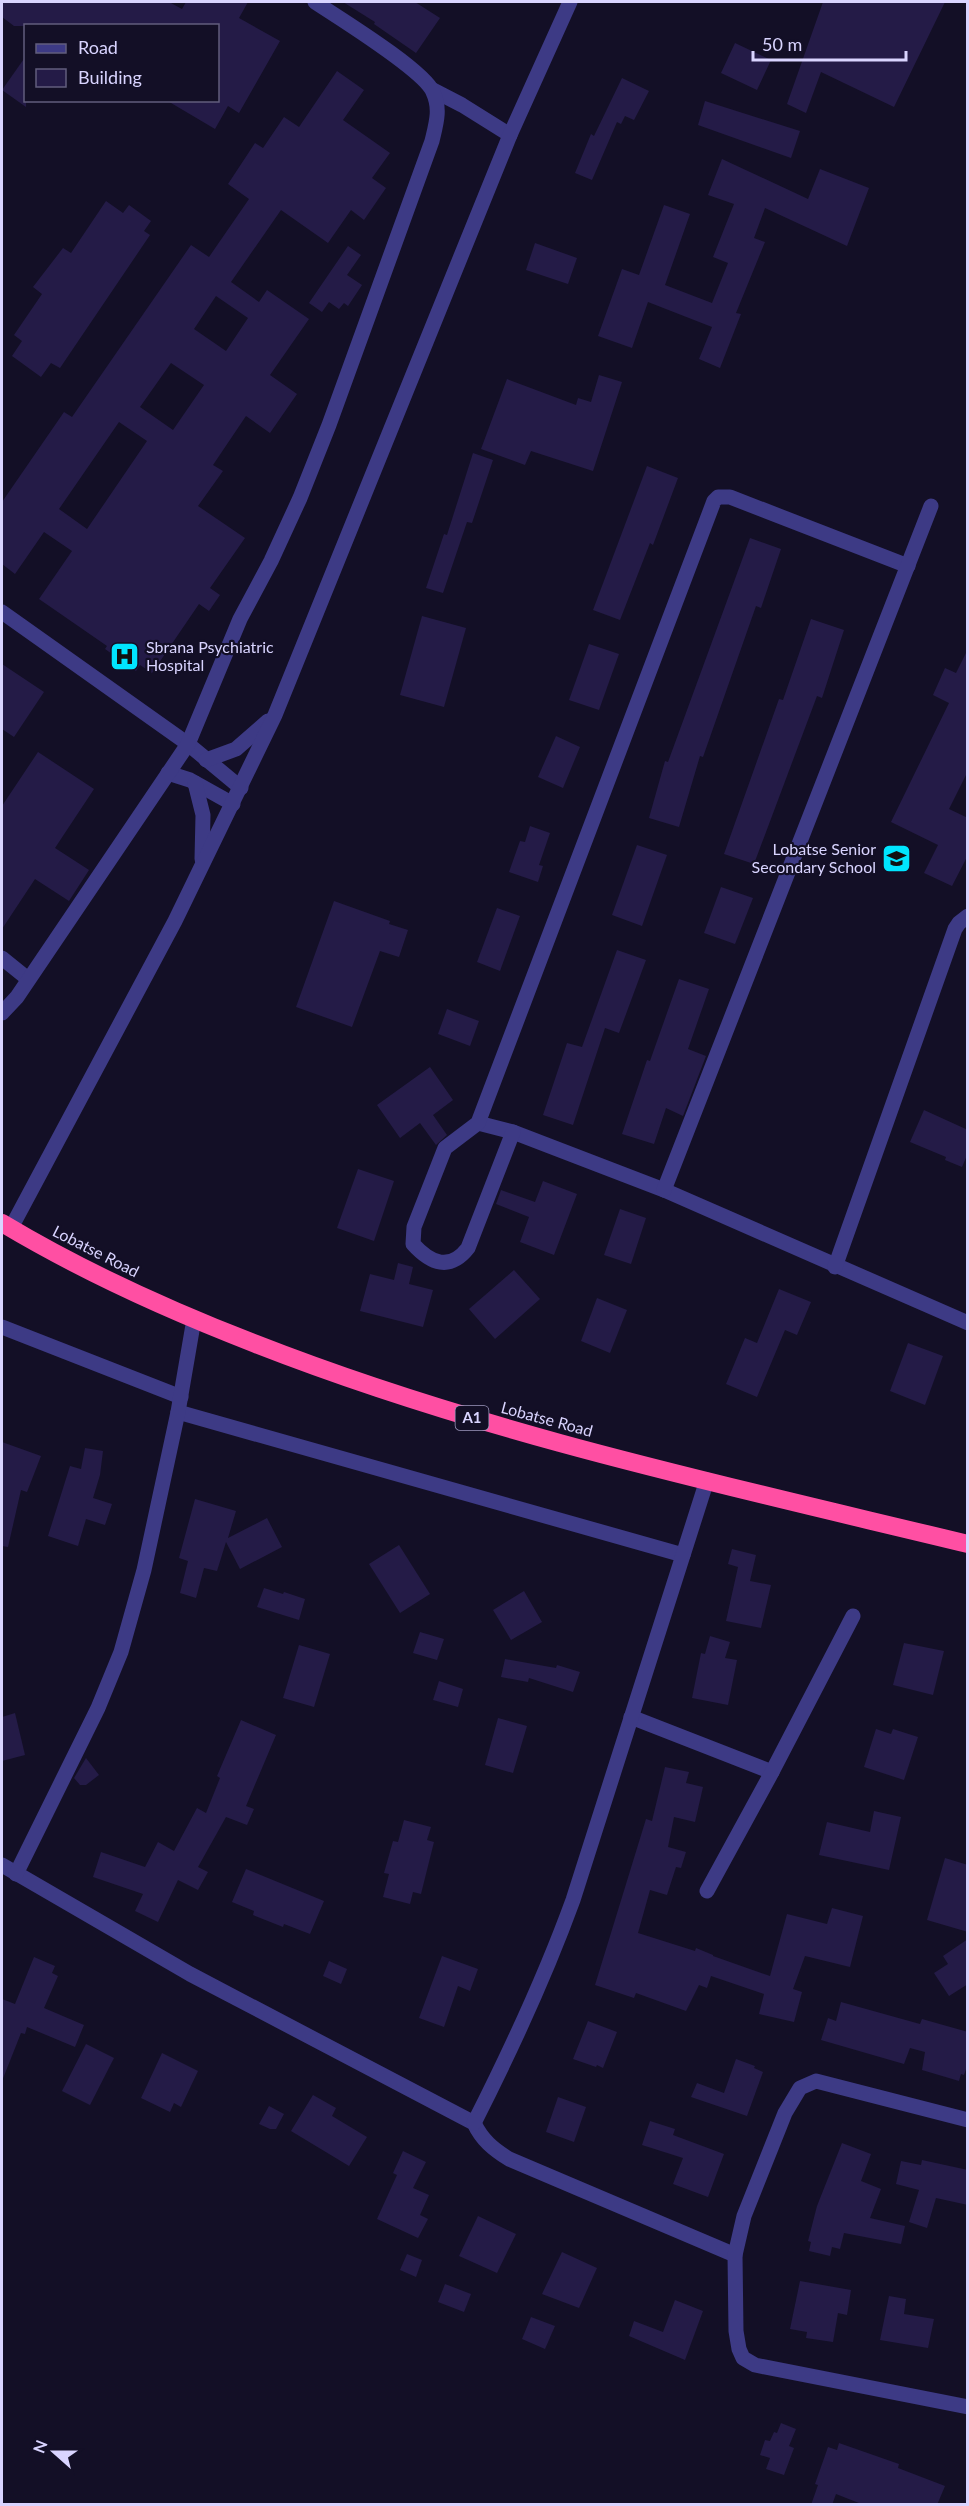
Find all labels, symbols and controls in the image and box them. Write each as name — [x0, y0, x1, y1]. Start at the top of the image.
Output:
legend — [24, 24, 219, 102]
scale bar — [753, 24, 906, 62]
text: 50 m — [762, 33, 802, 55]
text: Road — [78, 36, 118, 58]
text: Building — [78, 66, 142, 88]
place label: Sbrana Psychiatric Hospital — [146, 637, 274, 674]
hospital icon: Sbrana Psychiatric Hospital — [109, 640, 141, 672]
place label: Lobatse Senior Secondary School — [752, 839, 876, 876]
school or university icon: Lobatse Senior Secondary School — [881, 842, 913, 874]
street label: Lobatse Road — [50, 1221, 143, 1280]
street label: Lobatse Road — [499, 1397, 595, 1440]
road number: A1 — [456, 1406, 488, 1430]
north arrow — [24, 2422, 84, 2482]
text: N — [28, 2437, 51, 2456]

